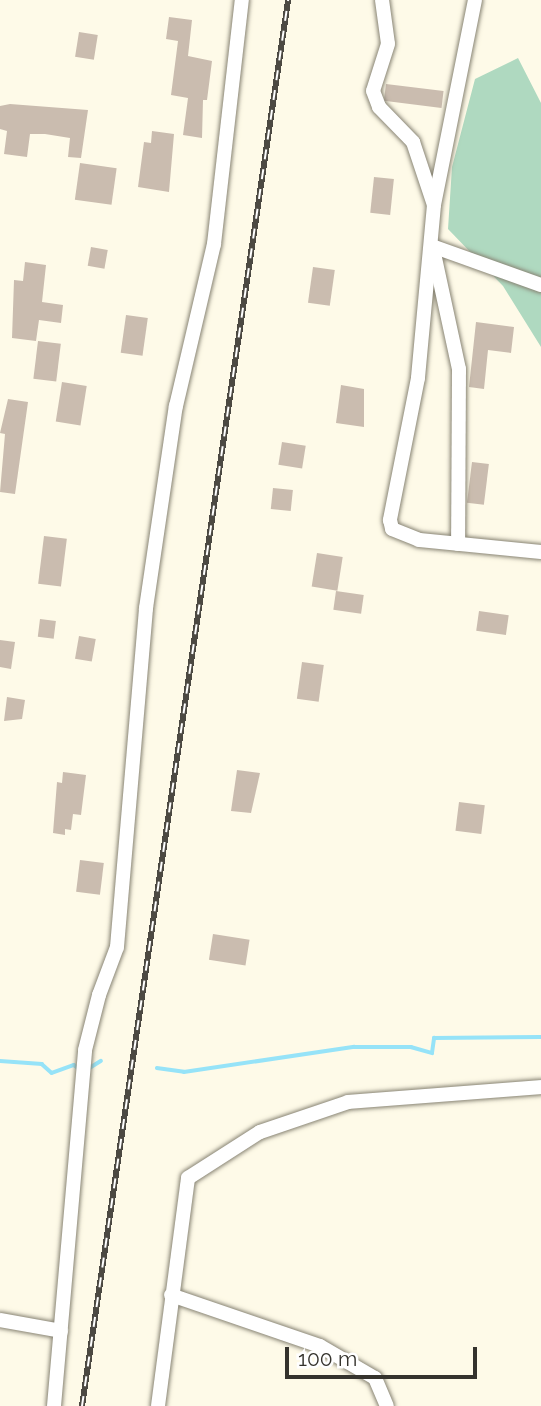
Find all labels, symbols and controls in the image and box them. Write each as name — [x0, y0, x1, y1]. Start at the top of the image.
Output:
scale bar — [289, 1332, 482, 1376]
text: 100 m — [298, 1346, 357, 1371]

